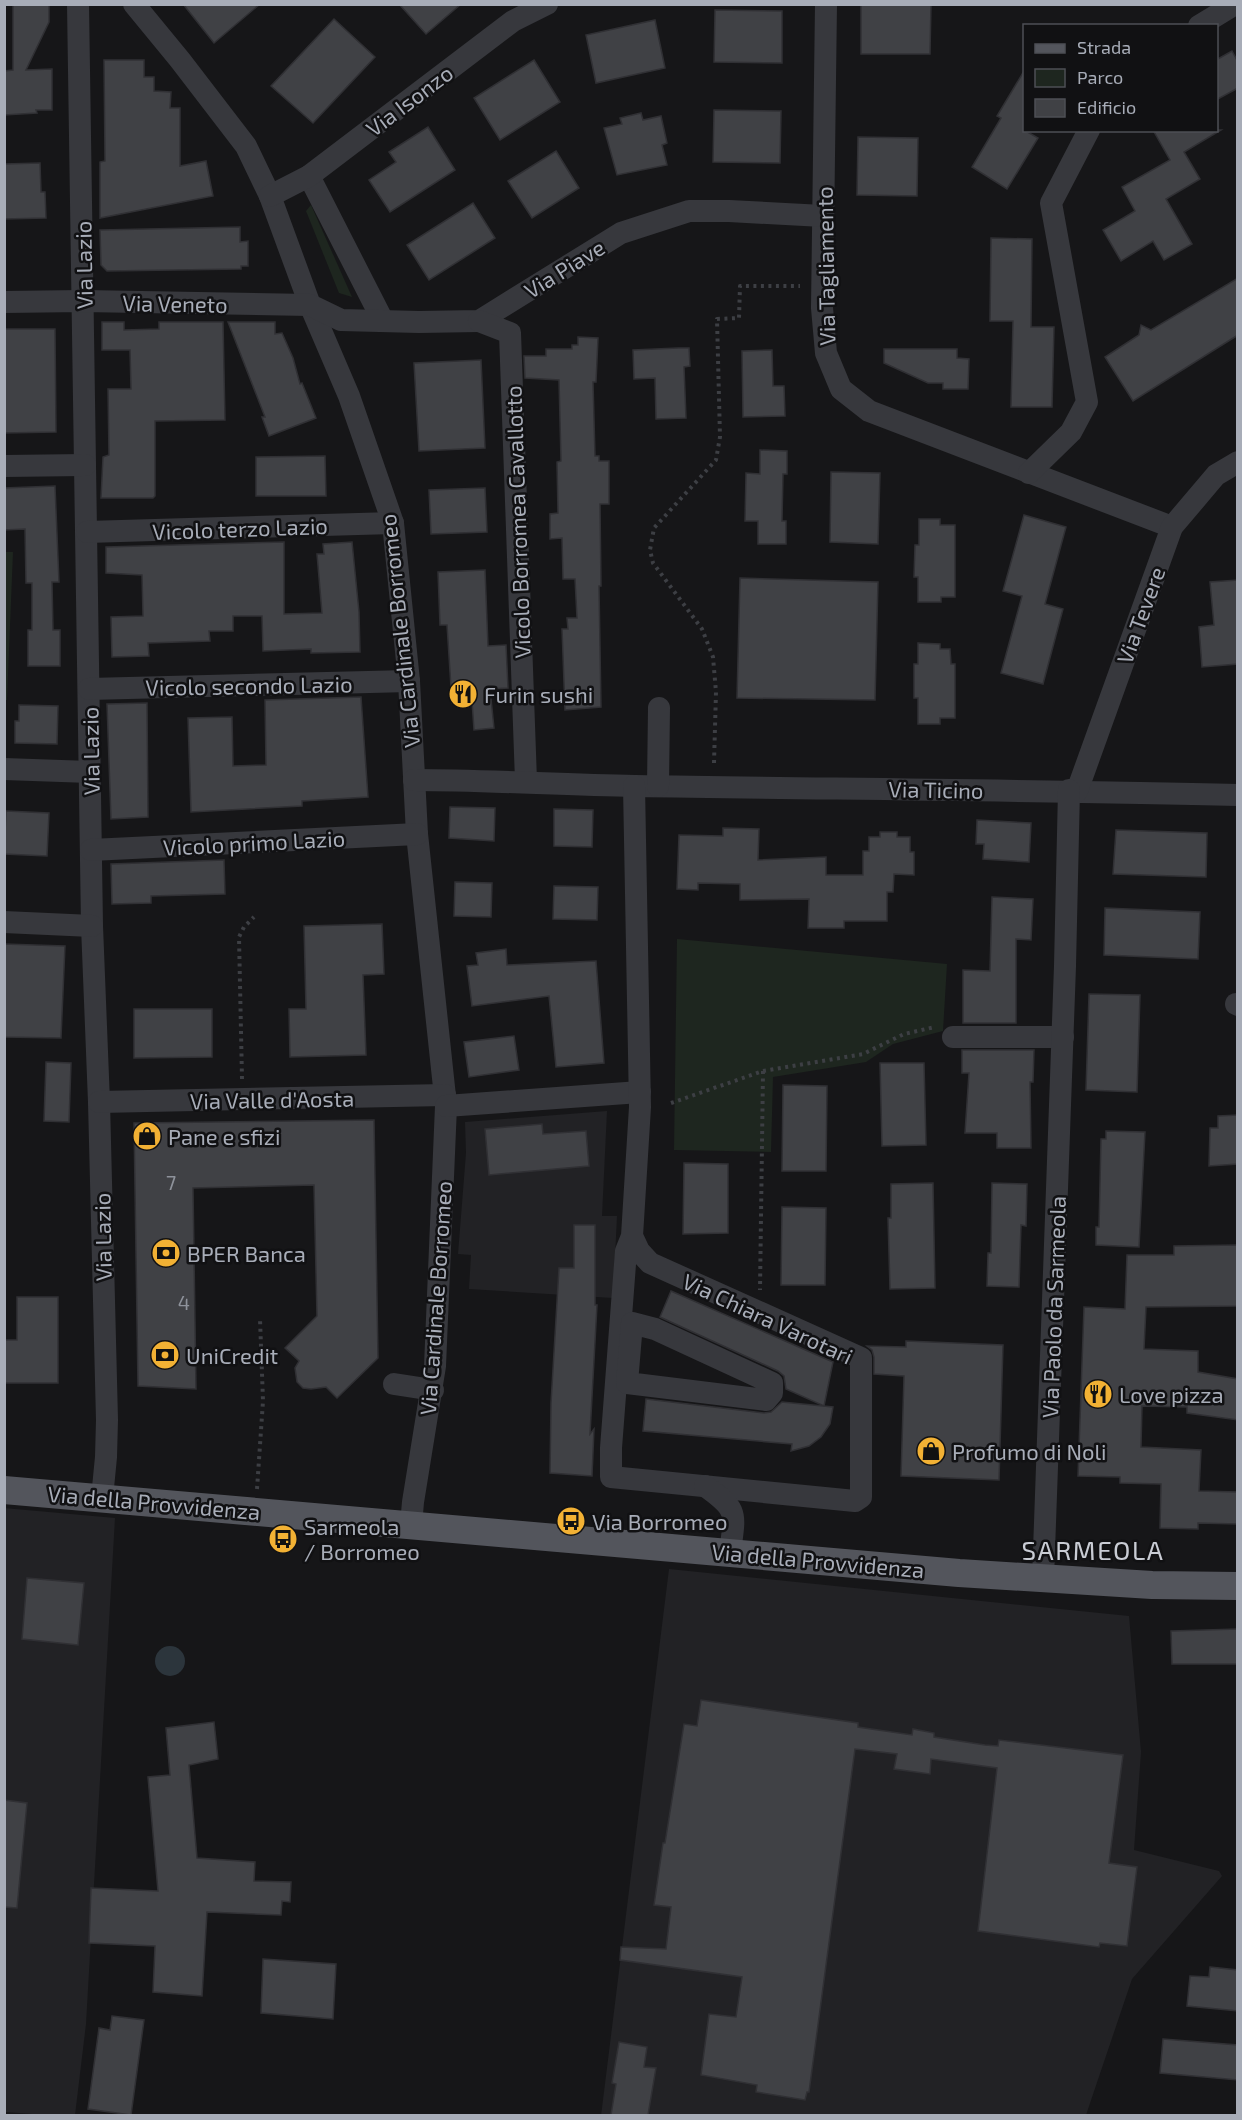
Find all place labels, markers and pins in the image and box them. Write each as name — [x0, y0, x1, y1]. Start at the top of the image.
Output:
restaurant icon: Furin sushi — [447, 678, 479, 710]
place label: Furin sushi — [484, 681, 593, 707]
shop icon: Pane e sfizi — [131, 1120, 163, 1152]
place label: Pane e sfizi — [168, 1123, 280, 1149]
bank icon: BPER Banca — [150, 1237, 182, 1269]
place label: BPER Banca — [187, 1240, 306, 1266]
bank icon: UniCredit — [149, 1339, 181, 1371]
place label: UniCredit — [186, 1342, 278, 1368]
restaurant icon: Love pizza — [1082, 1378, 1114, 1410]
place label: Love pizza — [1119, 1381, 1224, 1407]
shop icon: Profumo di Noli — [915, 1435, 947, 1467]
place label: Profumo di Noli — [952, 1438, 1107, 1464]
bus stop icon: Via Borromeo — [555, 1505, 587, 1537]
place label: Via Borromeo — [592, 1508, 727, 1534]
place label: Sarmeola / Borromeo — [304, 1513, 420, 1564]
bus stop icon: Sarmeola / Borromeo — [267, 1523, 299, 1555]

